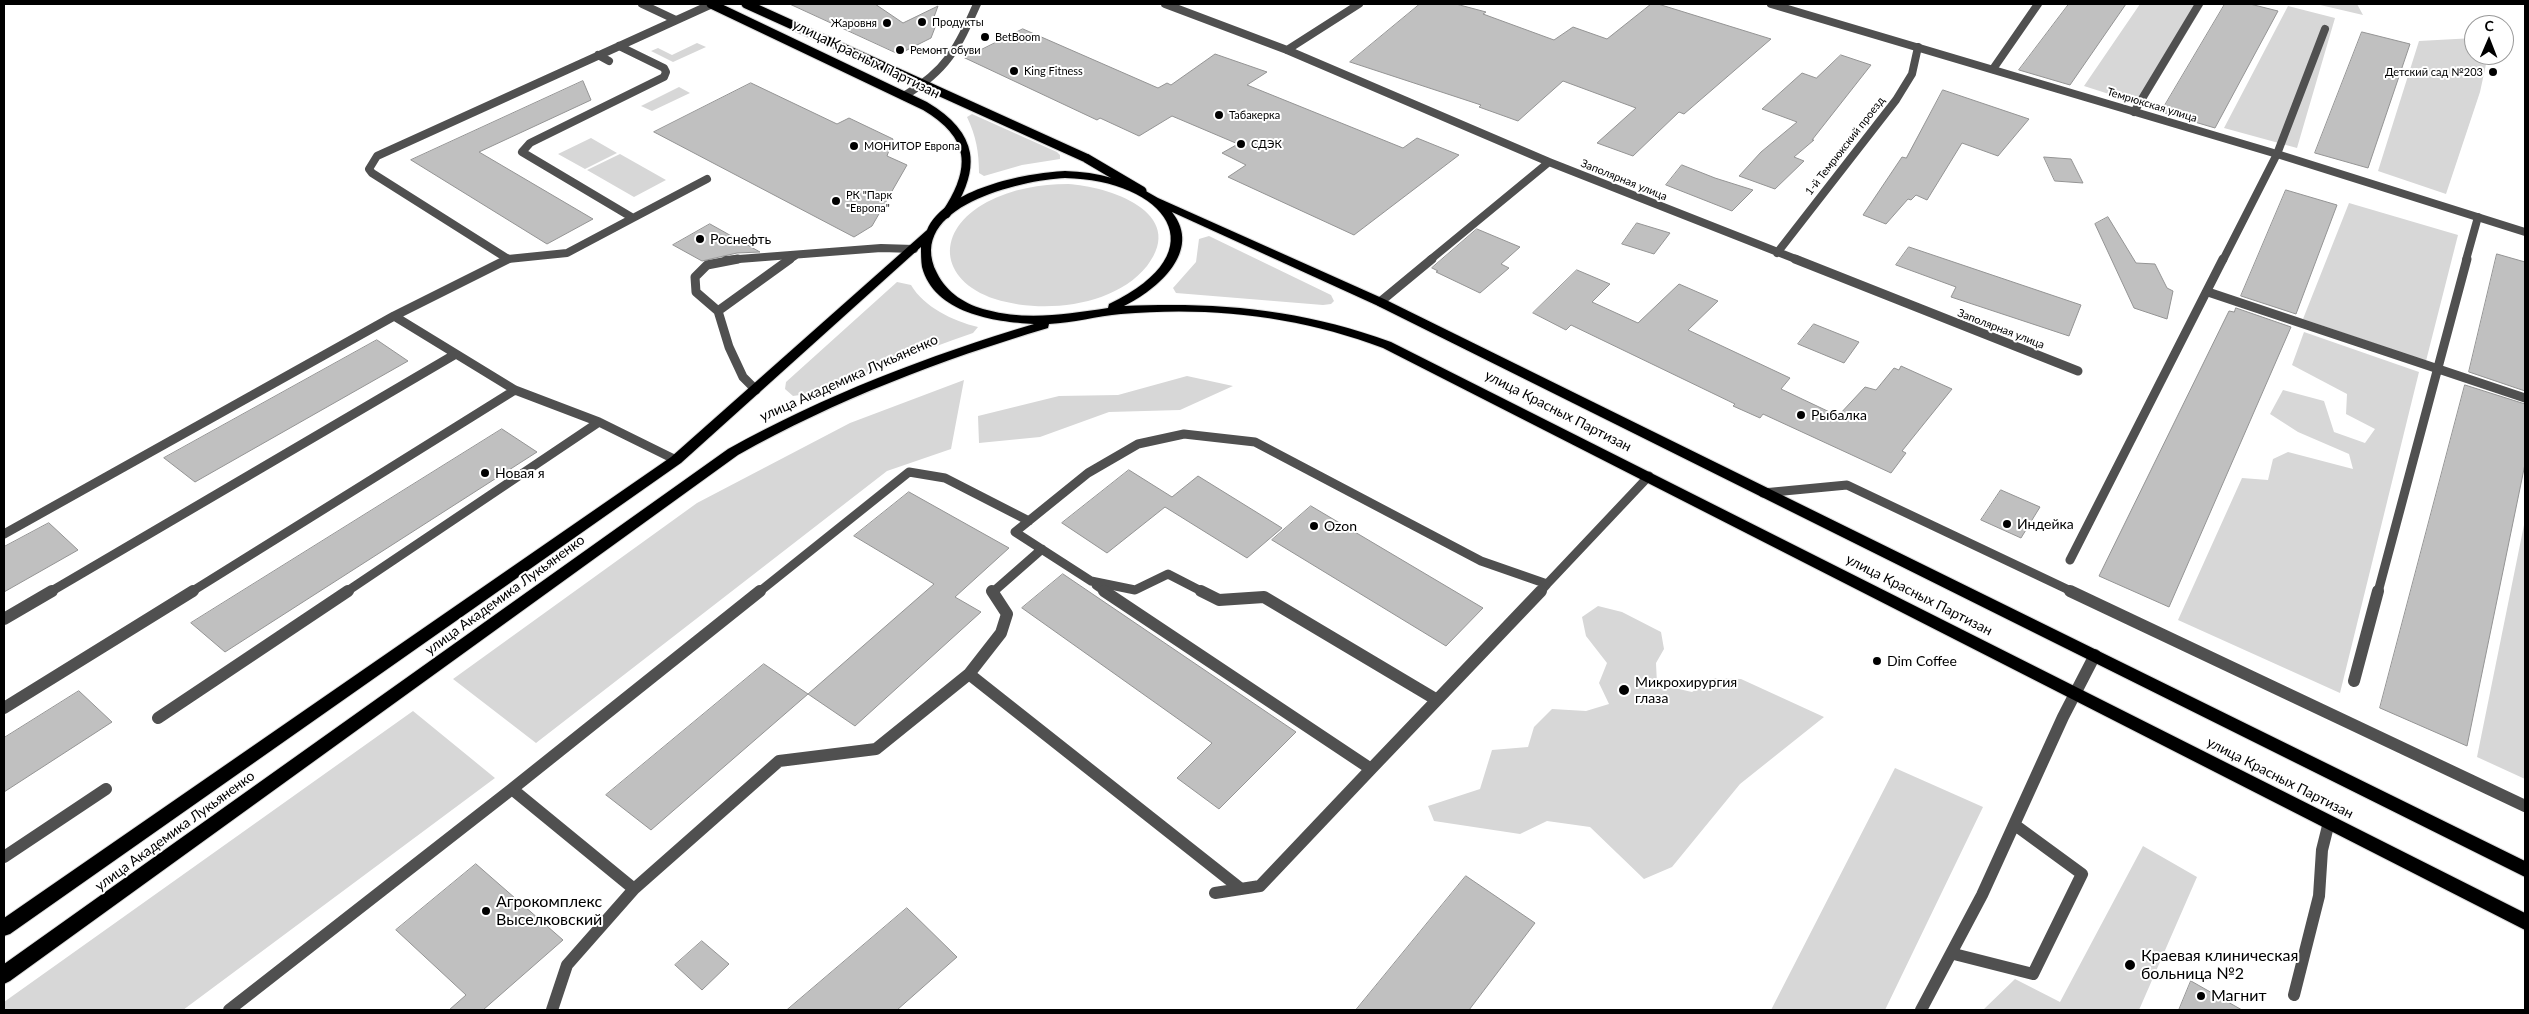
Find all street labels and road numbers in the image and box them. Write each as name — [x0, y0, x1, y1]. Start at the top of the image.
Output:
street label: улица Красных Партизан — [789, 16, 943, 102]
street label: Темрюкская улица — [2105, 85, 2199, 125]
street label: 1-й Темрюкский проезд — [1803, 94, 1887, 198]
street label: Заполярная улица — [1579, 157, 1669, 203]
street label: Заполярная улица — [1956, 306, 2046, 352]
street label: улица Академика Лукьяненко — [757, 331, 941, 425]
street label: улица Красных Партизан — [1482, 367, 1634, 455]
street label: улица Академика Лукьяненко — [422, 531, 588, 659]
street label: улица Красных Партизан — [1843, 551, 1995, 639]
street label: улица Красных Партизан — [2204, 734, 2356, 822]
street label: улица Академика Лукьяненко — [92, 767, 258, 895]

